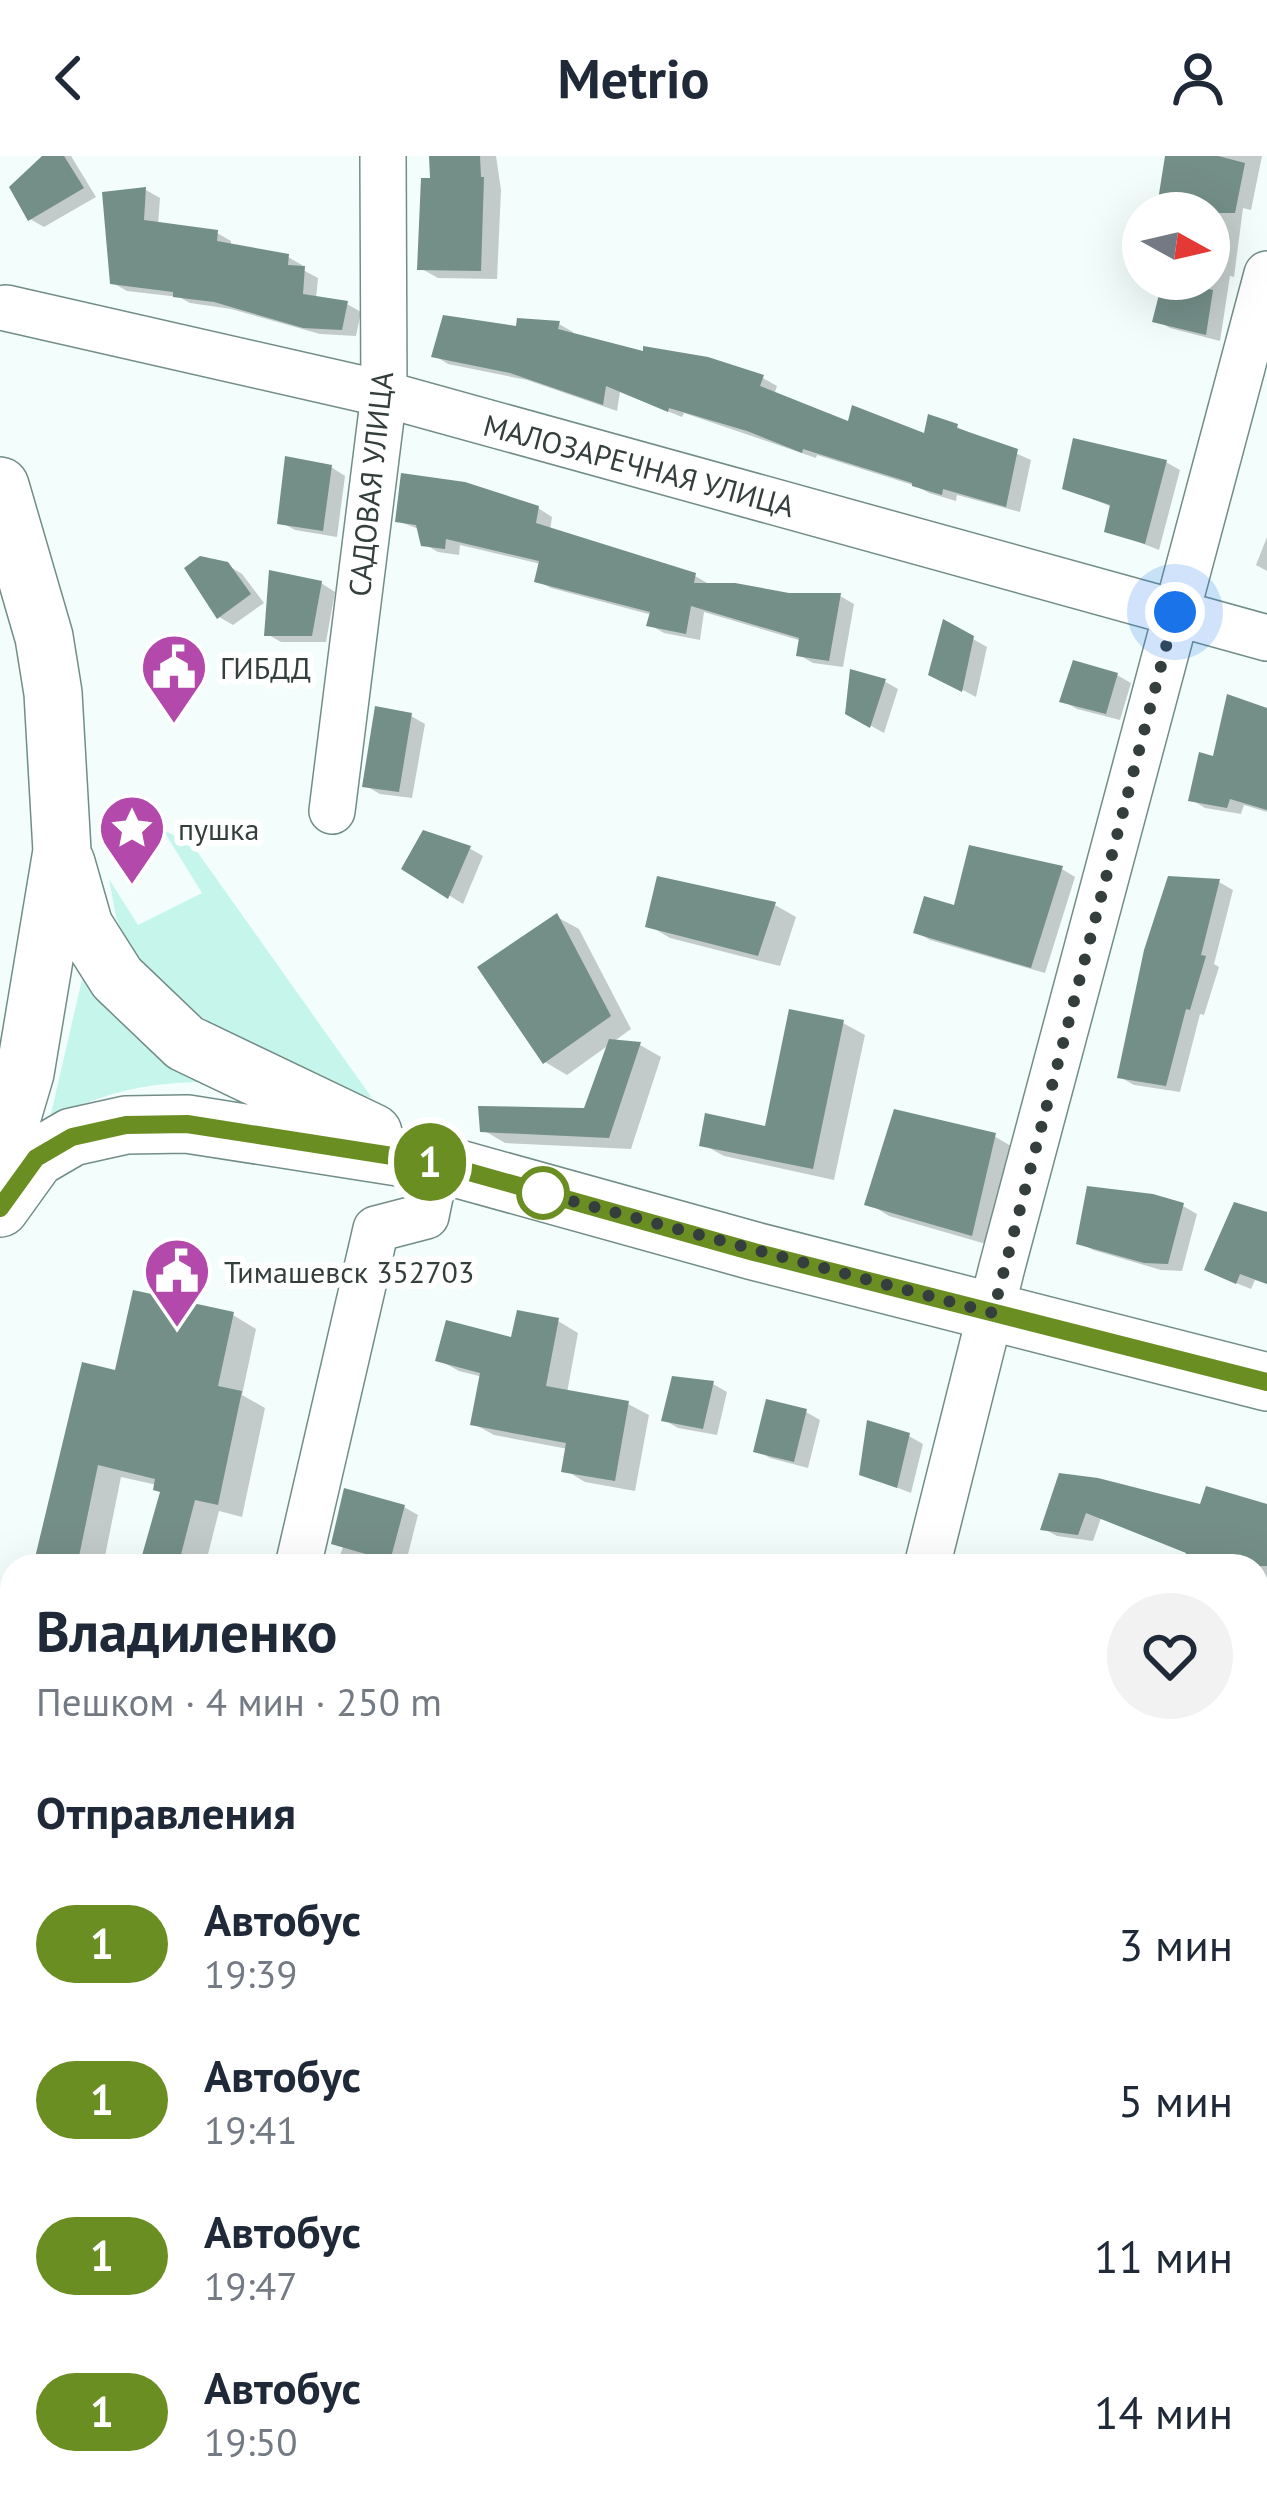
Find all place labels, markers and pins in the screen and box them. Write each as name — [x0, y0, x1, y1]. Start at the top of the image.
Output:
public building icon: ГИБДД — [139, 632, 209, 726]
place label: ГИБДД — [220, 648, 311, 687]
place icon: пушка — [97, 793, 167, 887]
place label: пушка — [178, 809, 259, 848]
unlabelled marker — [518, 1168, 568, 1218]
public building icon: Тимашевск 352703 — [142, 1236, 212, 1330]
place label: Тимашевск 352703 — [224, 1252, 474, 1291]

